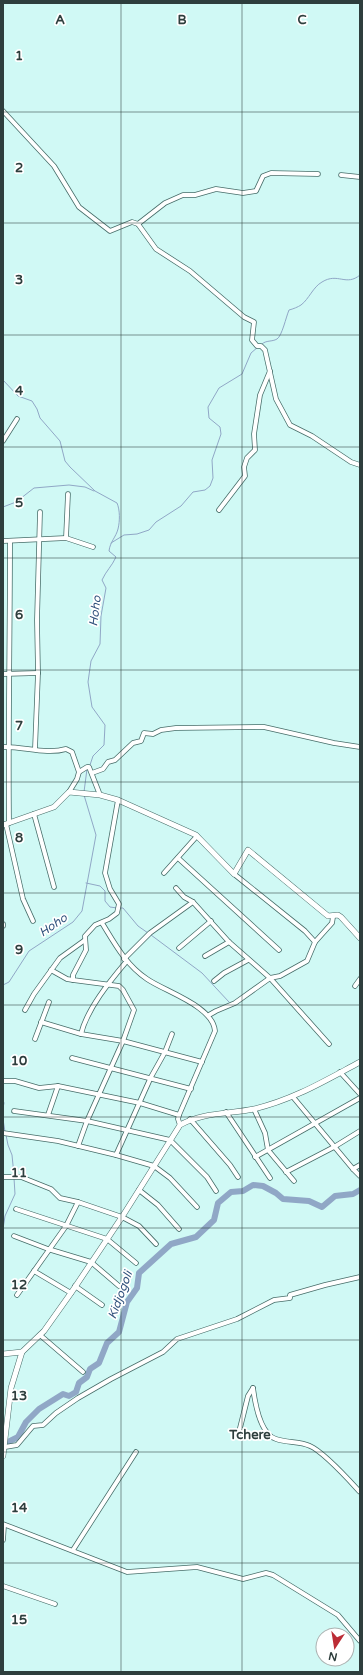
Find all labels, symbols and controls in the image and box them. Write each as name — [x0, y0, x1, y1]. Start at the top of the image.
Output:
text: A — [55, 12, 65, 28]
text: B — [177, 12, 187, 28]
text: C — [297, 12, 307, 28]
text: 1 — [15, 48, 23, 64]
text: 2 — [15, 160, 23, 176]
text: 3 — [15, 272, 23, 288]
text: 4 — [15, 383, 24, 399]
text: 5 — [15, 495, 23, 511]
water label: Hoho — [86, 594, 104, 627]
text: 6 — [15, 607, 23, 623]
text: 7 — [15, 718, 23, 734]
text: 8 — [15, 830, 23, 846]
water label: Hoho — [36, 910, 70, 939]
text: 9 — [15, 942, 23, 958]
text: 10 — [11, 1053, 27, 1069]
text: 11 — [11, 1165, 27, 1181]
water label: Kidjogoli — [105, 1267, 136, 1321]
text: 12 — [11, 1277, 27, 1293]
text: 13 — [11, 1388, 27, 1404]
district label: Tchere — [228, 1427, 271, 1443]
text: 14 — [11, 1500, 28, 1516]
text: 15 — [11, 1612, 27, 1628]
north arrow — [315, 1627, 355, 1667]
text: N — [327, 1649, 339, 1664]

